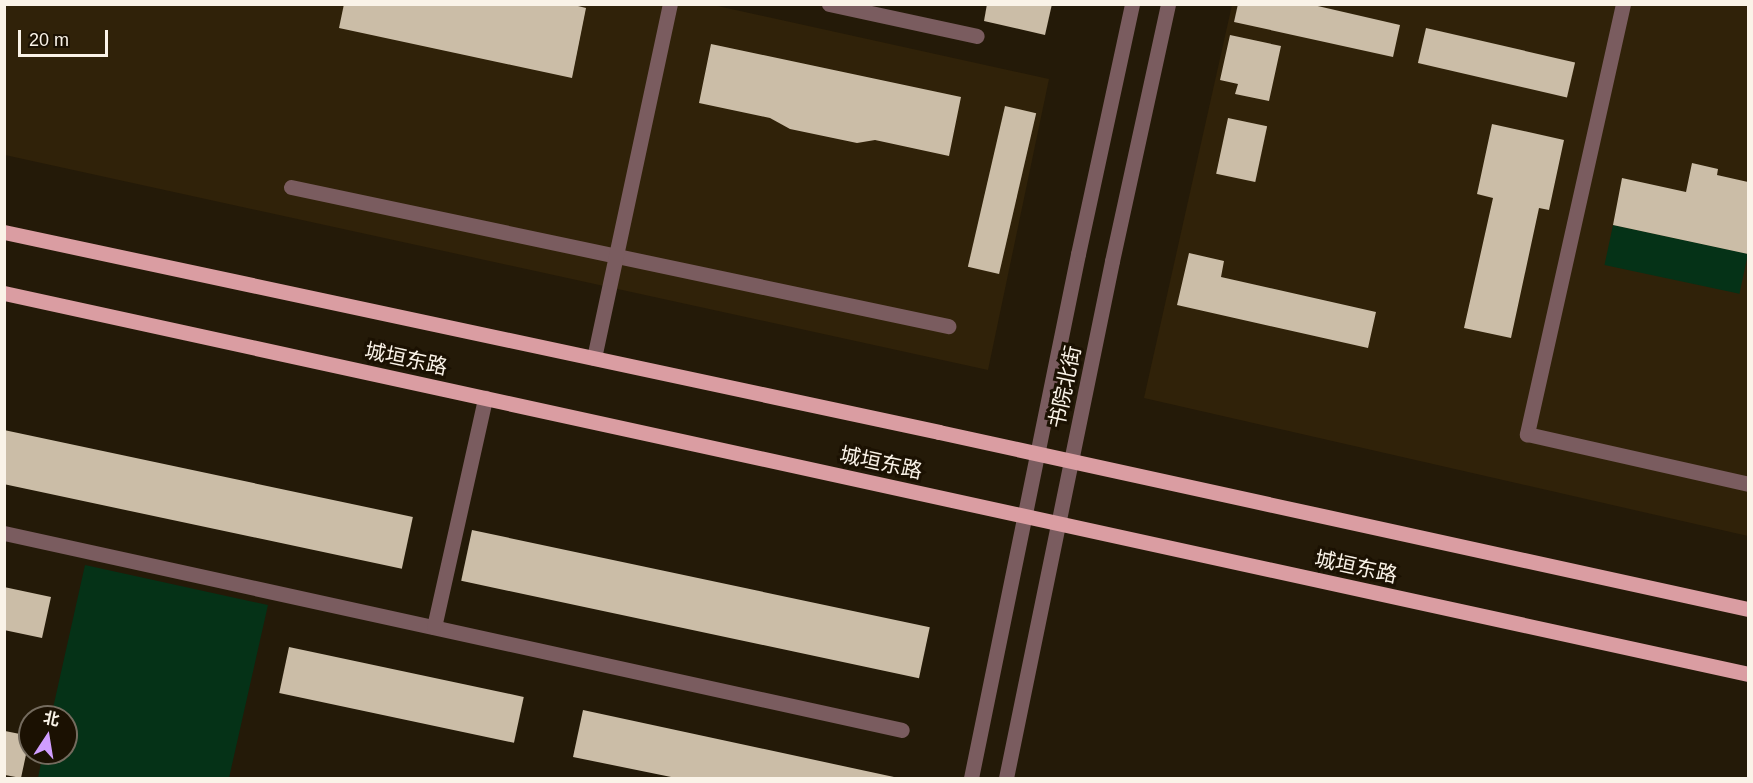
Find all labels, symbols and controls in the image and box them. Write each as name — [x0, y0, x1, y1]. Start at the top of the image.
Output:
scale bar — [21, 18, 111, 56]
text: 20 m — [29, 30, 69, 50]
street label: 城垣东路 — [362, 338, 450, 380]
street label: 书院北街 — [1044, 343, 1086, 431]
street label: 城垣东路 — [837, 442, 925, 484]
street label: 城垣东路 — [1312, 546, 1400, 588]
north arrow — [18, 705, 78, 765]
text: 北 — [42, 709, 61, 729]

